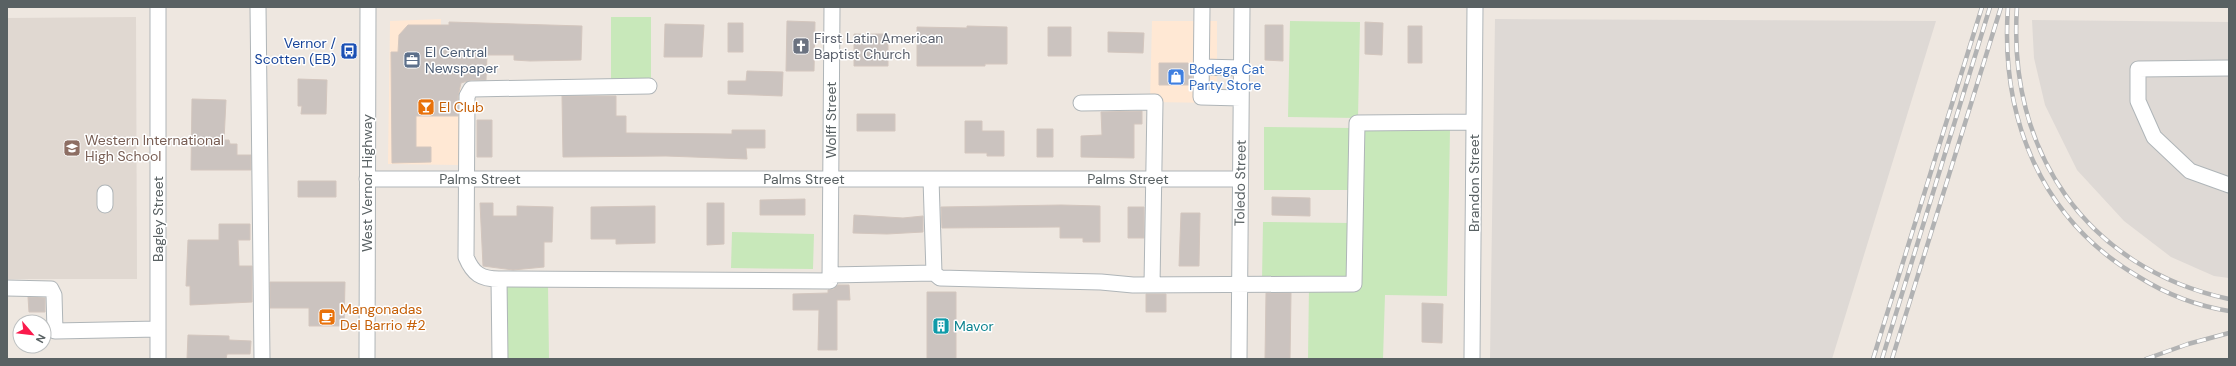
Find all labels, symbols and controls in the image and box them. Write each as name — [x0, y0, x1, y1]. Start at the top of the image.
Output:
place label: First Latin American Baptist Church — [814, 29, 943, 63]
place label: Vernor / Scotten (EB) — [255, 34, 337, 68]
church icon: First Latin American Baptist Church — [791, 36, 811, 56]
bus stop icon: Vernor / Scotten (EB) — [339, 41, 359, 61]
place label: El Central Newspaper — [425, 43, 498, 77]
office icon: El Central Newspaper — [402, 50, 422, 70]
place label: Bodega Cat Party Store — [1189, 60, 1265, 94]
shop icon: Bodega Cat Party Store — [1166, 67, 1186, 87]
street label: Wolff Street — [822, 81, 840, 159]
bar icon: El Club — [416, 97, 436, 117]
place label: El Club — [439, 98, 484, 116]
street label: West Vernor Highway — [358, 114, 376, 252]
place label: Western International High School — [85, 131, 224, 165]
street label: Brandon Street — [1465, 134, 1483, 232]
school or university icon: Western International High School — [62, 138, 82, 158]
street label: Toledo Street — [1230, 140, 1250, 226]
street label: Palms Street — [439, 170, 521, 188]
street label: Palms Street — [763, 170, 845, 188]
street label: Palms Street — [1087, 170, 1169, 188]
street label: Bagley Street — [149, 176, 167, 262]
place label: Mangonadas Del Barrio #2 — [340, 300, 426, 334]
cafe icon: Mangonadas Del Barrio #2 — [317, 307, 337, 327]
north arrow — [12, 314, 52, 354]
building icon: Mavor — [931, 316, 951, 336]
place label: Mavor — [954, 317, 994, 335]
text: N — [33, 332, 49, 346]

